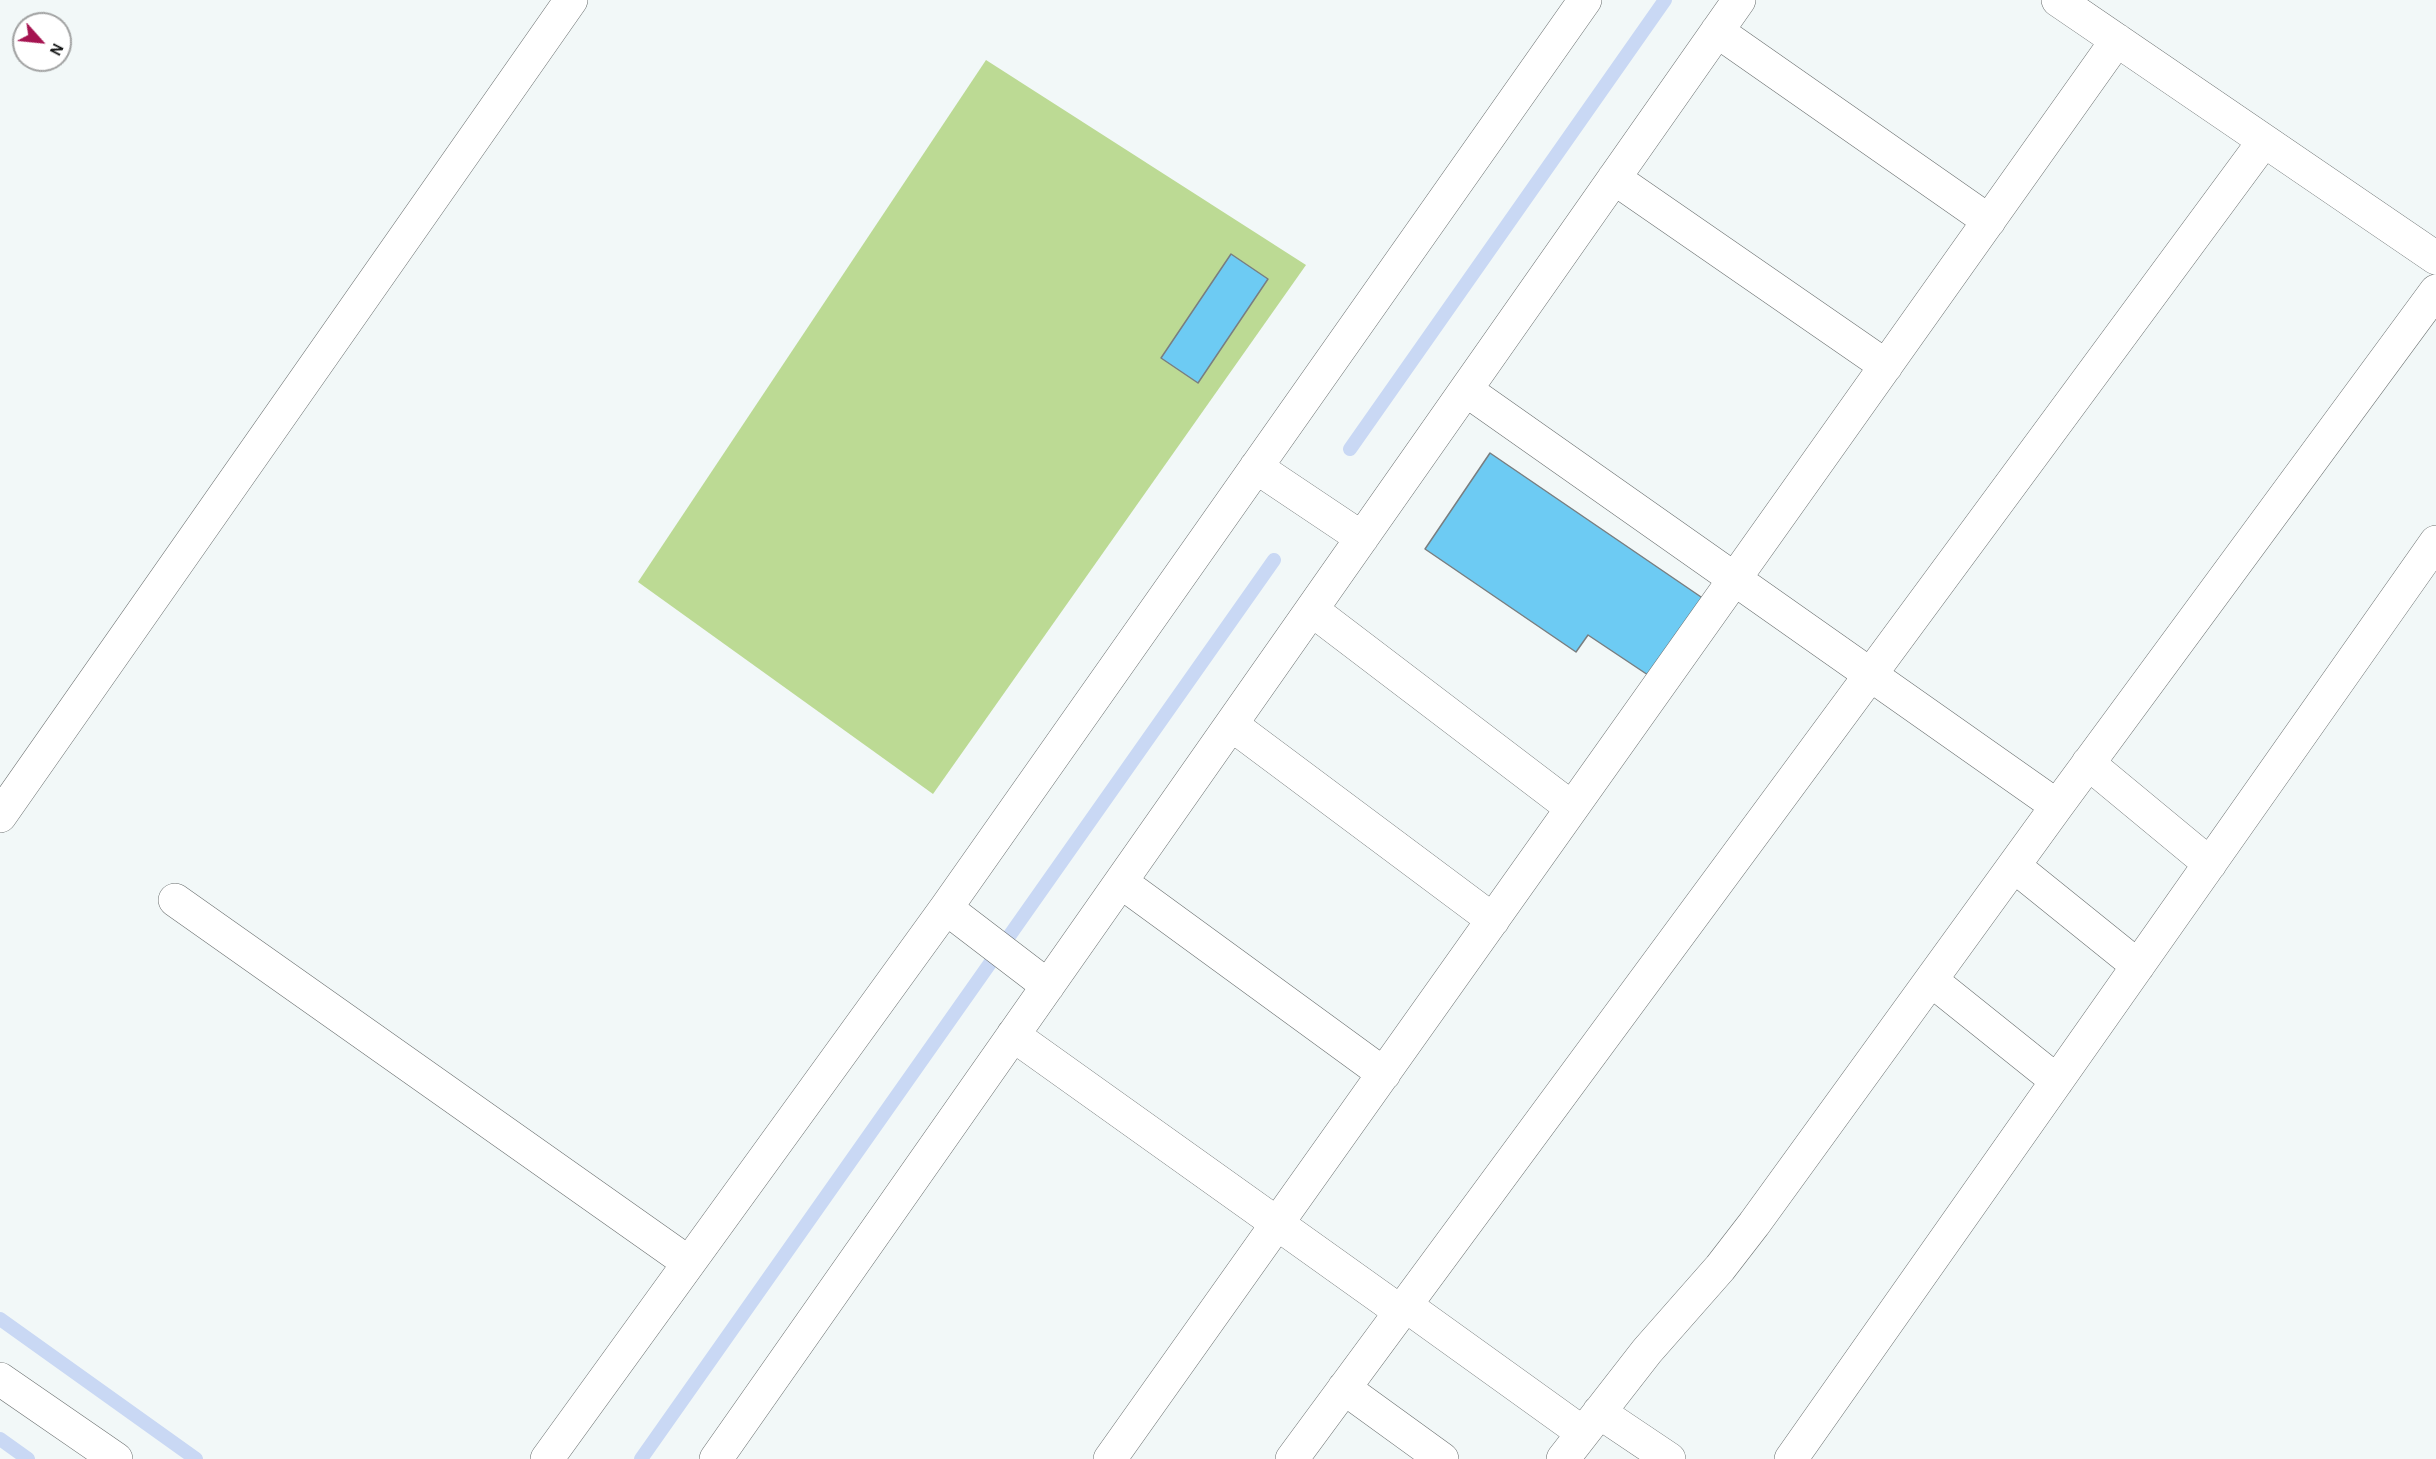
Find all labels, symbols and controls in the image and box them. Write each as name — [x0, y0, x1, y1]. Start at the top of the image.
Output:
north arrow — [12, 12, 72, 72]
text: N — [47, 41, 66, 58]

